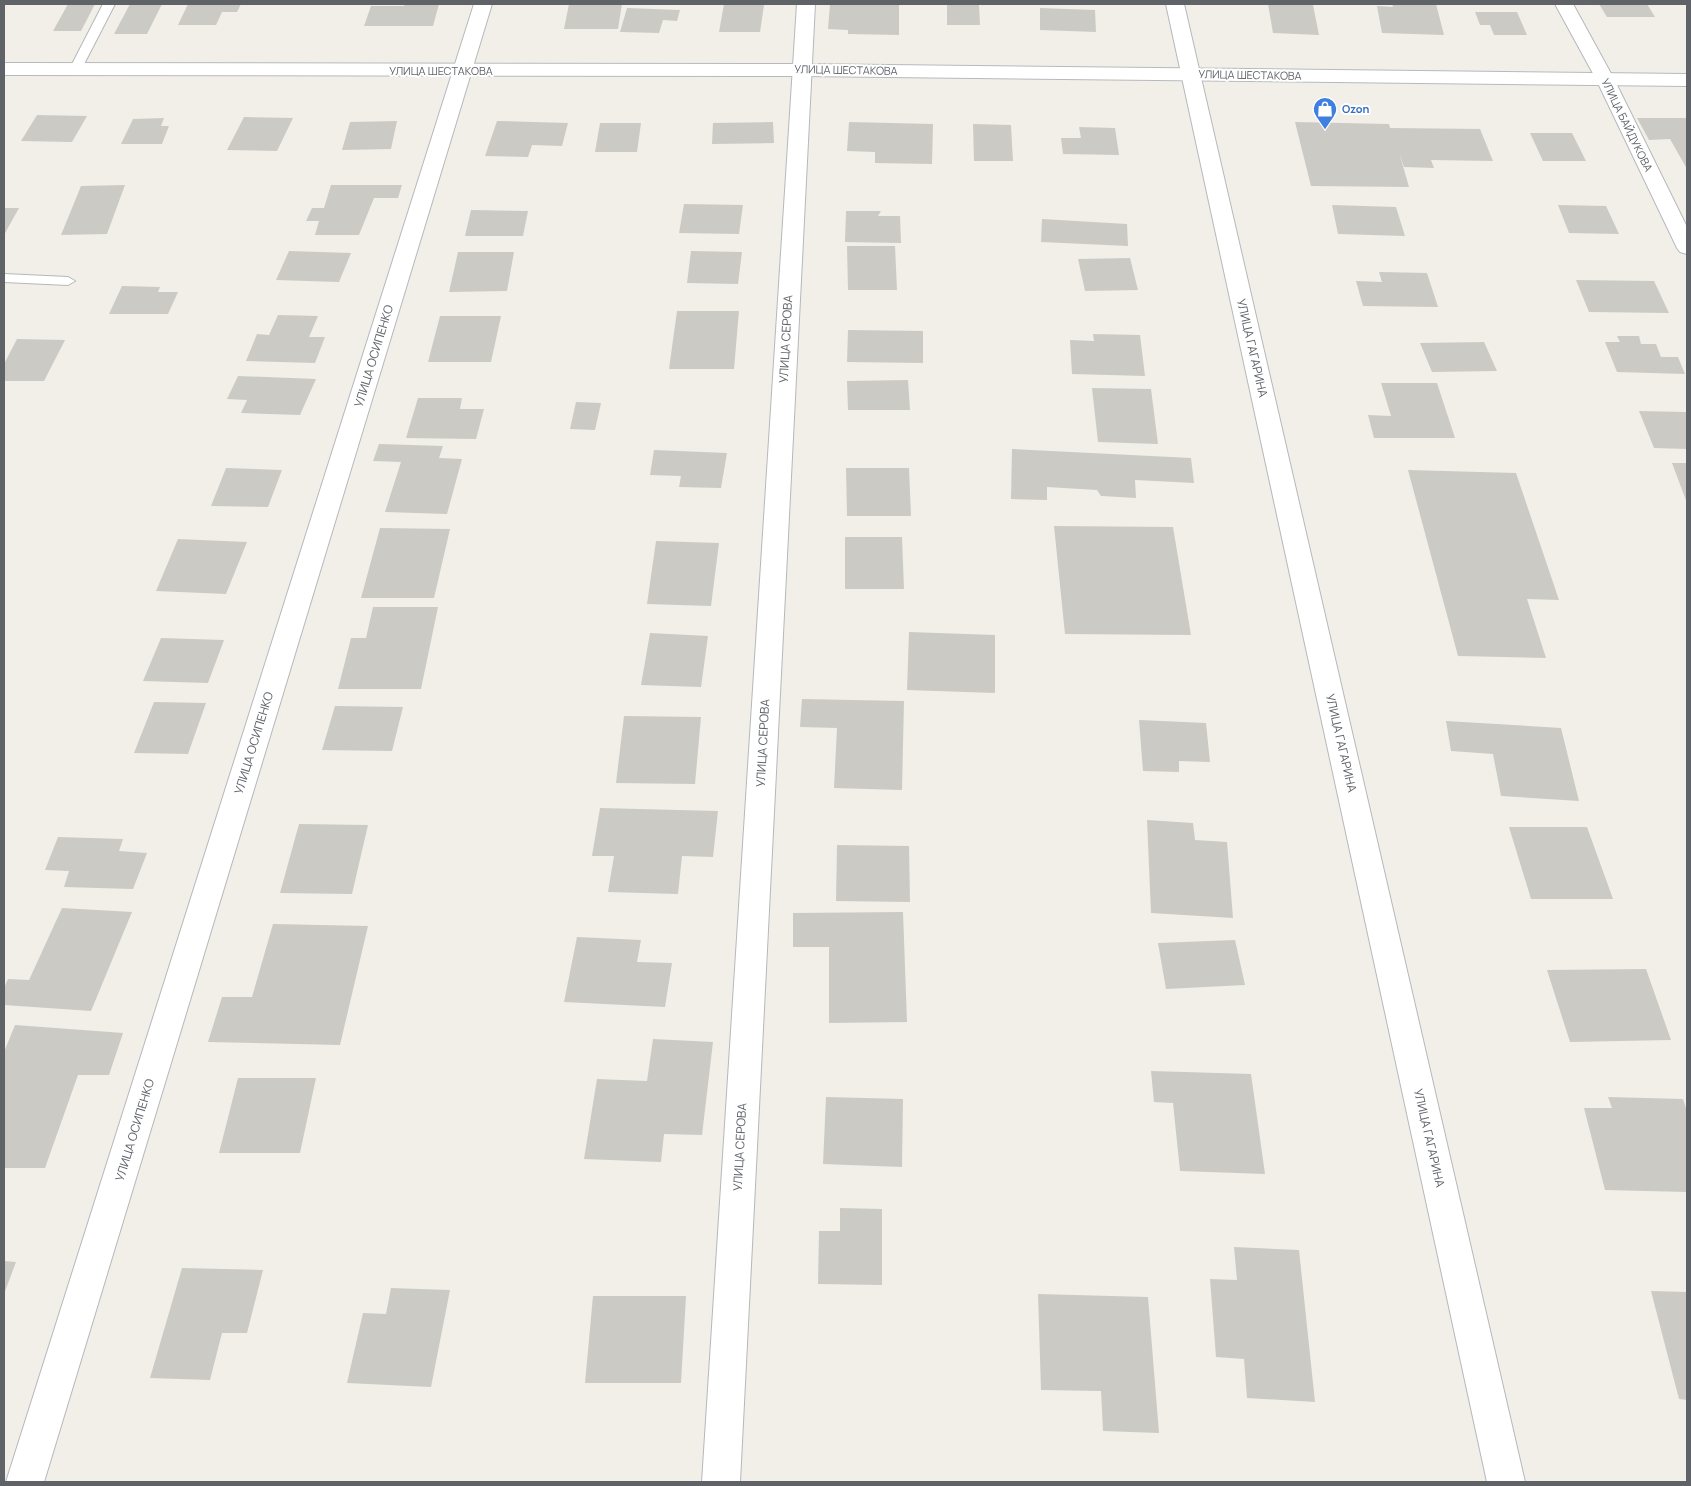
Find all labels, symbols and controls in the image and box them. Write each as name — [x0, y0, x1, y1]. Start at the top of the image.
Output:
street label: УЛИЦА ШЕСТАКОВА — [794, 61, 898, 78]
street label: УЛИЦА ШЕСТАКОВА — [389, 63, 493, 78]
street label: УЛИЦА ШЕСТАКОВА — [1198, 66, 1302, 83]
street label: УЛИЦА БАЙДУКОВА — [1598, 76, 1657, 174]
shop icon: Ozon — [1312, 96, 1338, 130]
place label: Ozon — [1342, 101, 1369, 116]
street label: УЛИЦА СЕРОВА — [775, 294, 796, 383]
street label: УЛИЦА ГАГАРИНА — [1233, 297, 1272, 399]
street label: УЛИЦА ОСИПЕНКО — [350, 302, 397, 409]
street label: УЛИЦА ОСИПЕНКО — [230, 689, 277, 796]
street label: УЛИЦА ГАГАРИНА — [1322, 692, 1361, 794]
street label: УЛИЦА СЕРОВА — [752, 698, 773, 787]
street label: УЛИЦА ОСИПЕНКО — [111, 1076, 158, 1183]
street label: УЛИЦА ГАГАРИНА — [1410, 1087, 1449, 1189]
street label: УЛИЦА СЕРОВА — [729, 1102, 750, 1191]

